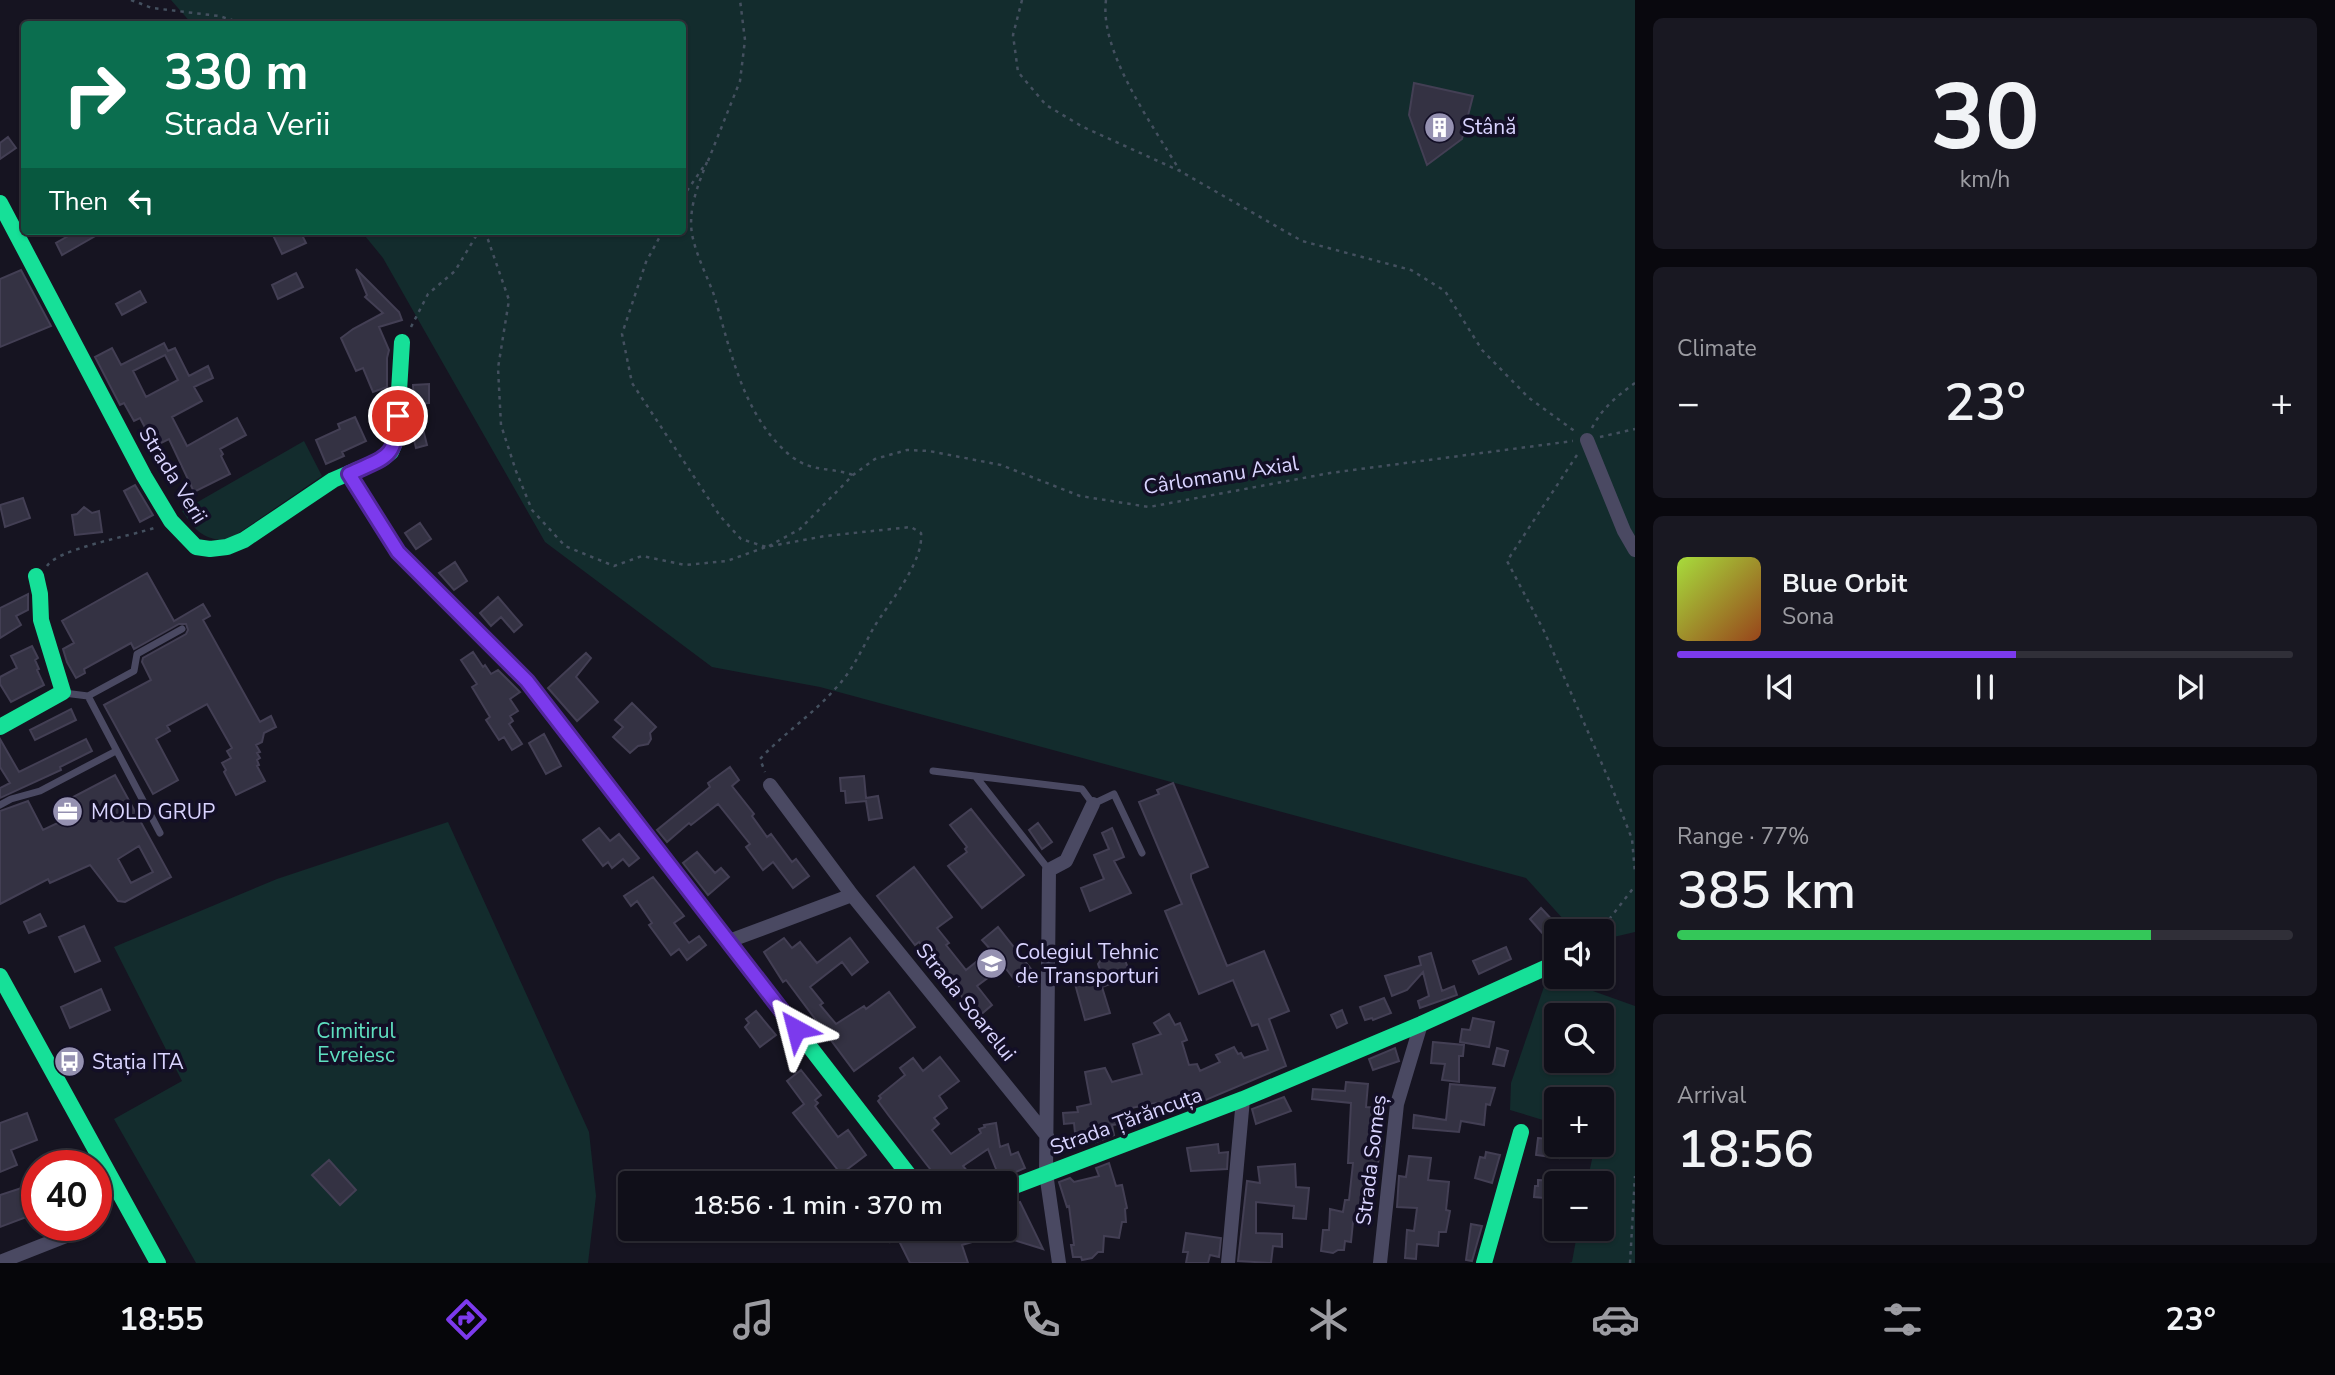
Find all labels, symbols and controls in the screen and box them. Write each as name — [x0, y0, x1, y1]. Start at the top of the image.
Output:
text: 330 m — [164, 39, 308, 106]
icon: right — [49, 49, 140, 140]
text: 30 — [1930, 56, 2040, 180]
text: Strada Verii — [164, 103, 330, 146]
building icon: Stână — [1422, 110, 1456, 144]
place label: Stână — [1462, 113, 1516, 141]
text: km/h — [1960, 164, 2010, 195]
icon: left — [122, 182, 160, 220]
text: Then — [49, 184, 108, 219]
text: Climate — [1677, 333, 1757, 364]
text: 23° — [1944, 367, 2026, 438]
text: − — [1677, 378, 1700, 429]
text: + — [2270, 378, 2293, 429]
pin — [368, 386, 428, 446]
icon: arrive — [379, 397, 417, 435]
street label: Strada Verii — [132, 421, 214, 529]
street label: Cârlomanu Axial — [1142, 449, 1301, 501]
text: Blue Orbit — [1782, 566, 1907, 601]
text: Sona — [1782, 601, 1834, 632]
icon: previous — [1761, 668, 1799, 706]
icon: pause — [1966, 668, 2004, 706]
icon: next — [2171, 668, 2209, 706]
office icon: MOLD GRUP — [51, 795, 85, 829]
place label: MOLD GRUP — [91, 798, 215, 826]
text: Range · 77% — [1677, 821, 1809, 852]
text: 385 km — [1677, 855, 1856, 926]
map controls — [1544, 919, 1614, 1241]
button: sound — [1544, 919, 1614, 989]
street label: Strada Soarelui — [910, 937, 1022, 1067]
place label: Colegiul Tehnic de Transporturi — [1015, 938, 1159, 990]
school or university icon: Colegiul Tehnic de Transporturi — [975, 947, 1009, 981]
position arrow — [759, 992, 833, 1066]
button: search — [1544, 1003, 1614, 1073]
park label: Cimitirul Evreiesc — [316, 1017, 397, 1069]
bus stop icon: Stația ITA — [52, 1045, 86, 1079]
place label: Stația ITA — [92, 1048, 184, 1076]
street label: Strada Țărăncuța — [1046, 1080, 1206, 1162]
text: Arrival — [1677, 1080, 1746, 1111]
button: + — [1544, 1087, 1614, 1157]
street label: Strada Someș — [1349, 1093, 1393, 1227]
text: 18:56 — [1677, 1114, 1814, 1185]
speed limit sign: 40 — [21, 1150, 112, 1241]
button: − — [1544, 1171, 1614, 1241]
text: 18:56 · 1 min · 370 m — [692, 1188, 943, 1223]
icon: directions — [442, 1295, 491, 1344]
icon: music — [729, 1295, 778, 1344]
icon: phone — [1016, 1295, 1065, 1344]
icon: climate — [1304, 1295, 1353, 1344]
icon: car — [1591, 1295, 1640, 1344]
icon: filters — [1878, 1295, 1927, 1344]
text: 18:55 — [119, 1298, 204, 1341]
text: 23° — [2165, 1298, 2216, 1341]

